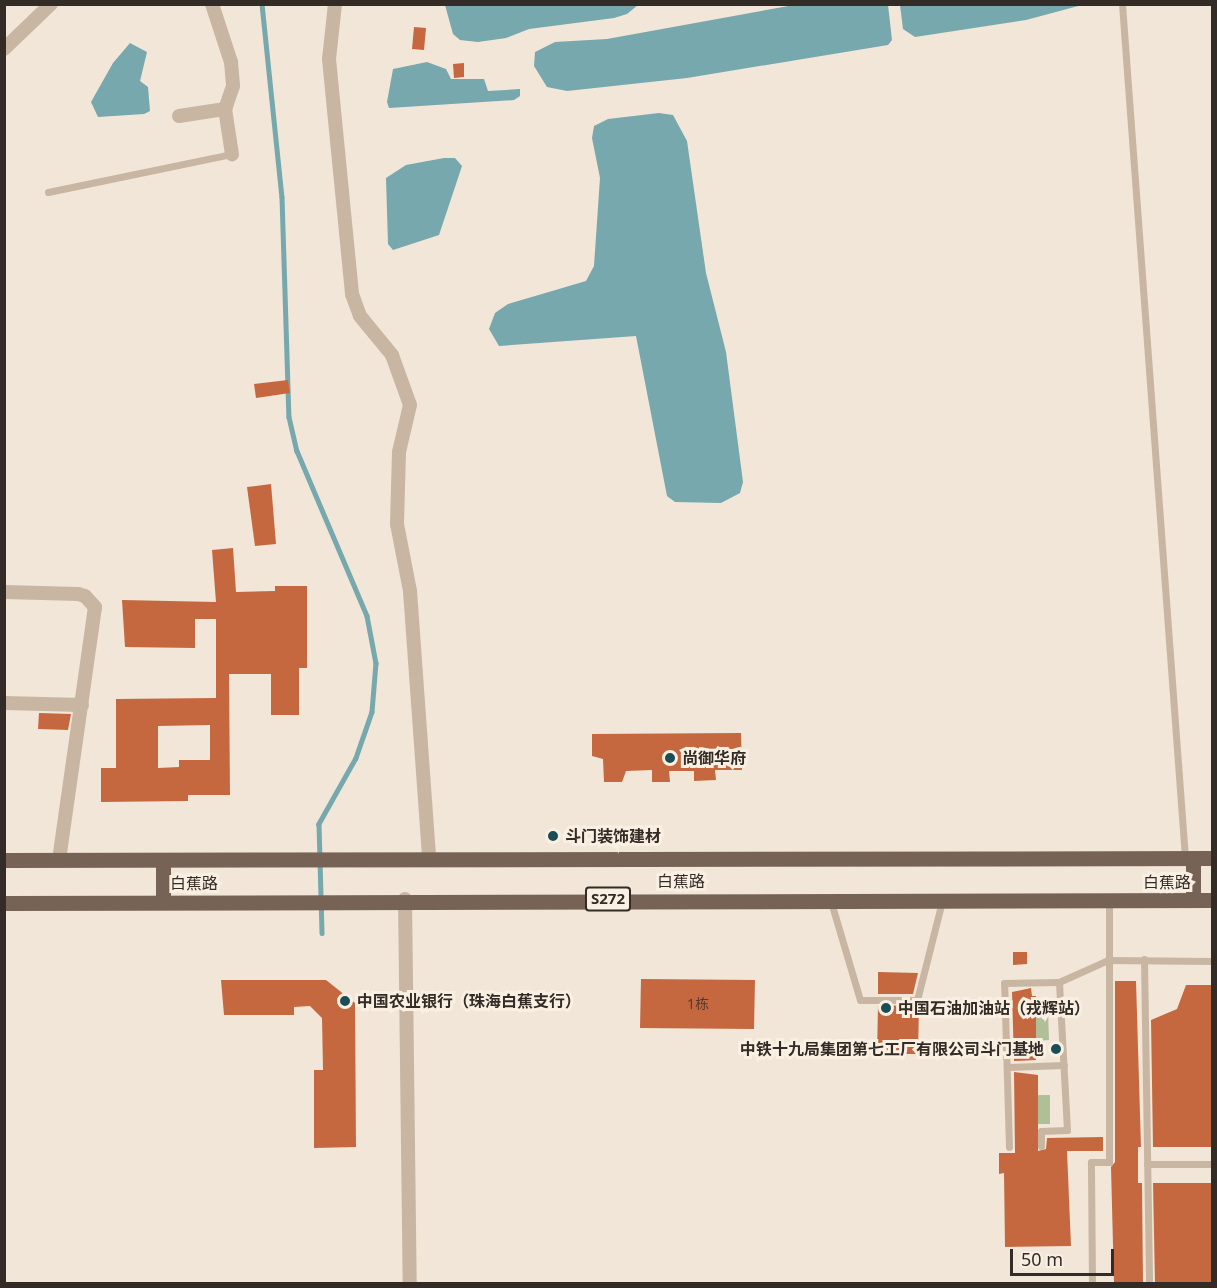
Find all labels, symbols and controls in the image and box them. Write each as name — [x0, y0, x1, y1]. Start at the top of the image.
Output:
place label: 尚御华府 — [682, 748, 746, 768]
marker: 尚御华府 — [663, 751, 677, 765]
place label: 斗门装饰建材 — [565, 826, 661, 846]
marker: 斗门装饰建材 — [546, 829, 560, 843]
street label: 白蕉路 — [657, 871, 705, 891]
street label: 白蕉路 — [1143, 872, 1191, 892]
street label: 白蕉路 — [170, 873, 218, 893]
road number: S272 — [584, 887, 632, 911]
place label: 中国农业银行（珠海白蕉支行） — [357, 991, 581, 1011]
marker: 中国农业银行（珠海白蕉支行） — [338, 994, 352, 1008]
house number: 1栋 — [687, 996, 709, 1012]
place label: 中国石油加油站（戎辉站） — [898, 998, 1090, 1018]
marker: 中国石油加油站（戎辉站） — [879, 1001, 893, 1015]
place label: 中铁十九局集团第七工厂有限公司斗门基地 — [740, 1039, 1044, 1059]
marker: 中铁十九局集团第七工厂有限公司斗门基地 — [1049, 1042, 1063, 1056]
scale bar — [1013, 1237, 1116, 1275]
text: 50 m — [1021, 1247, 1063, 1271]

